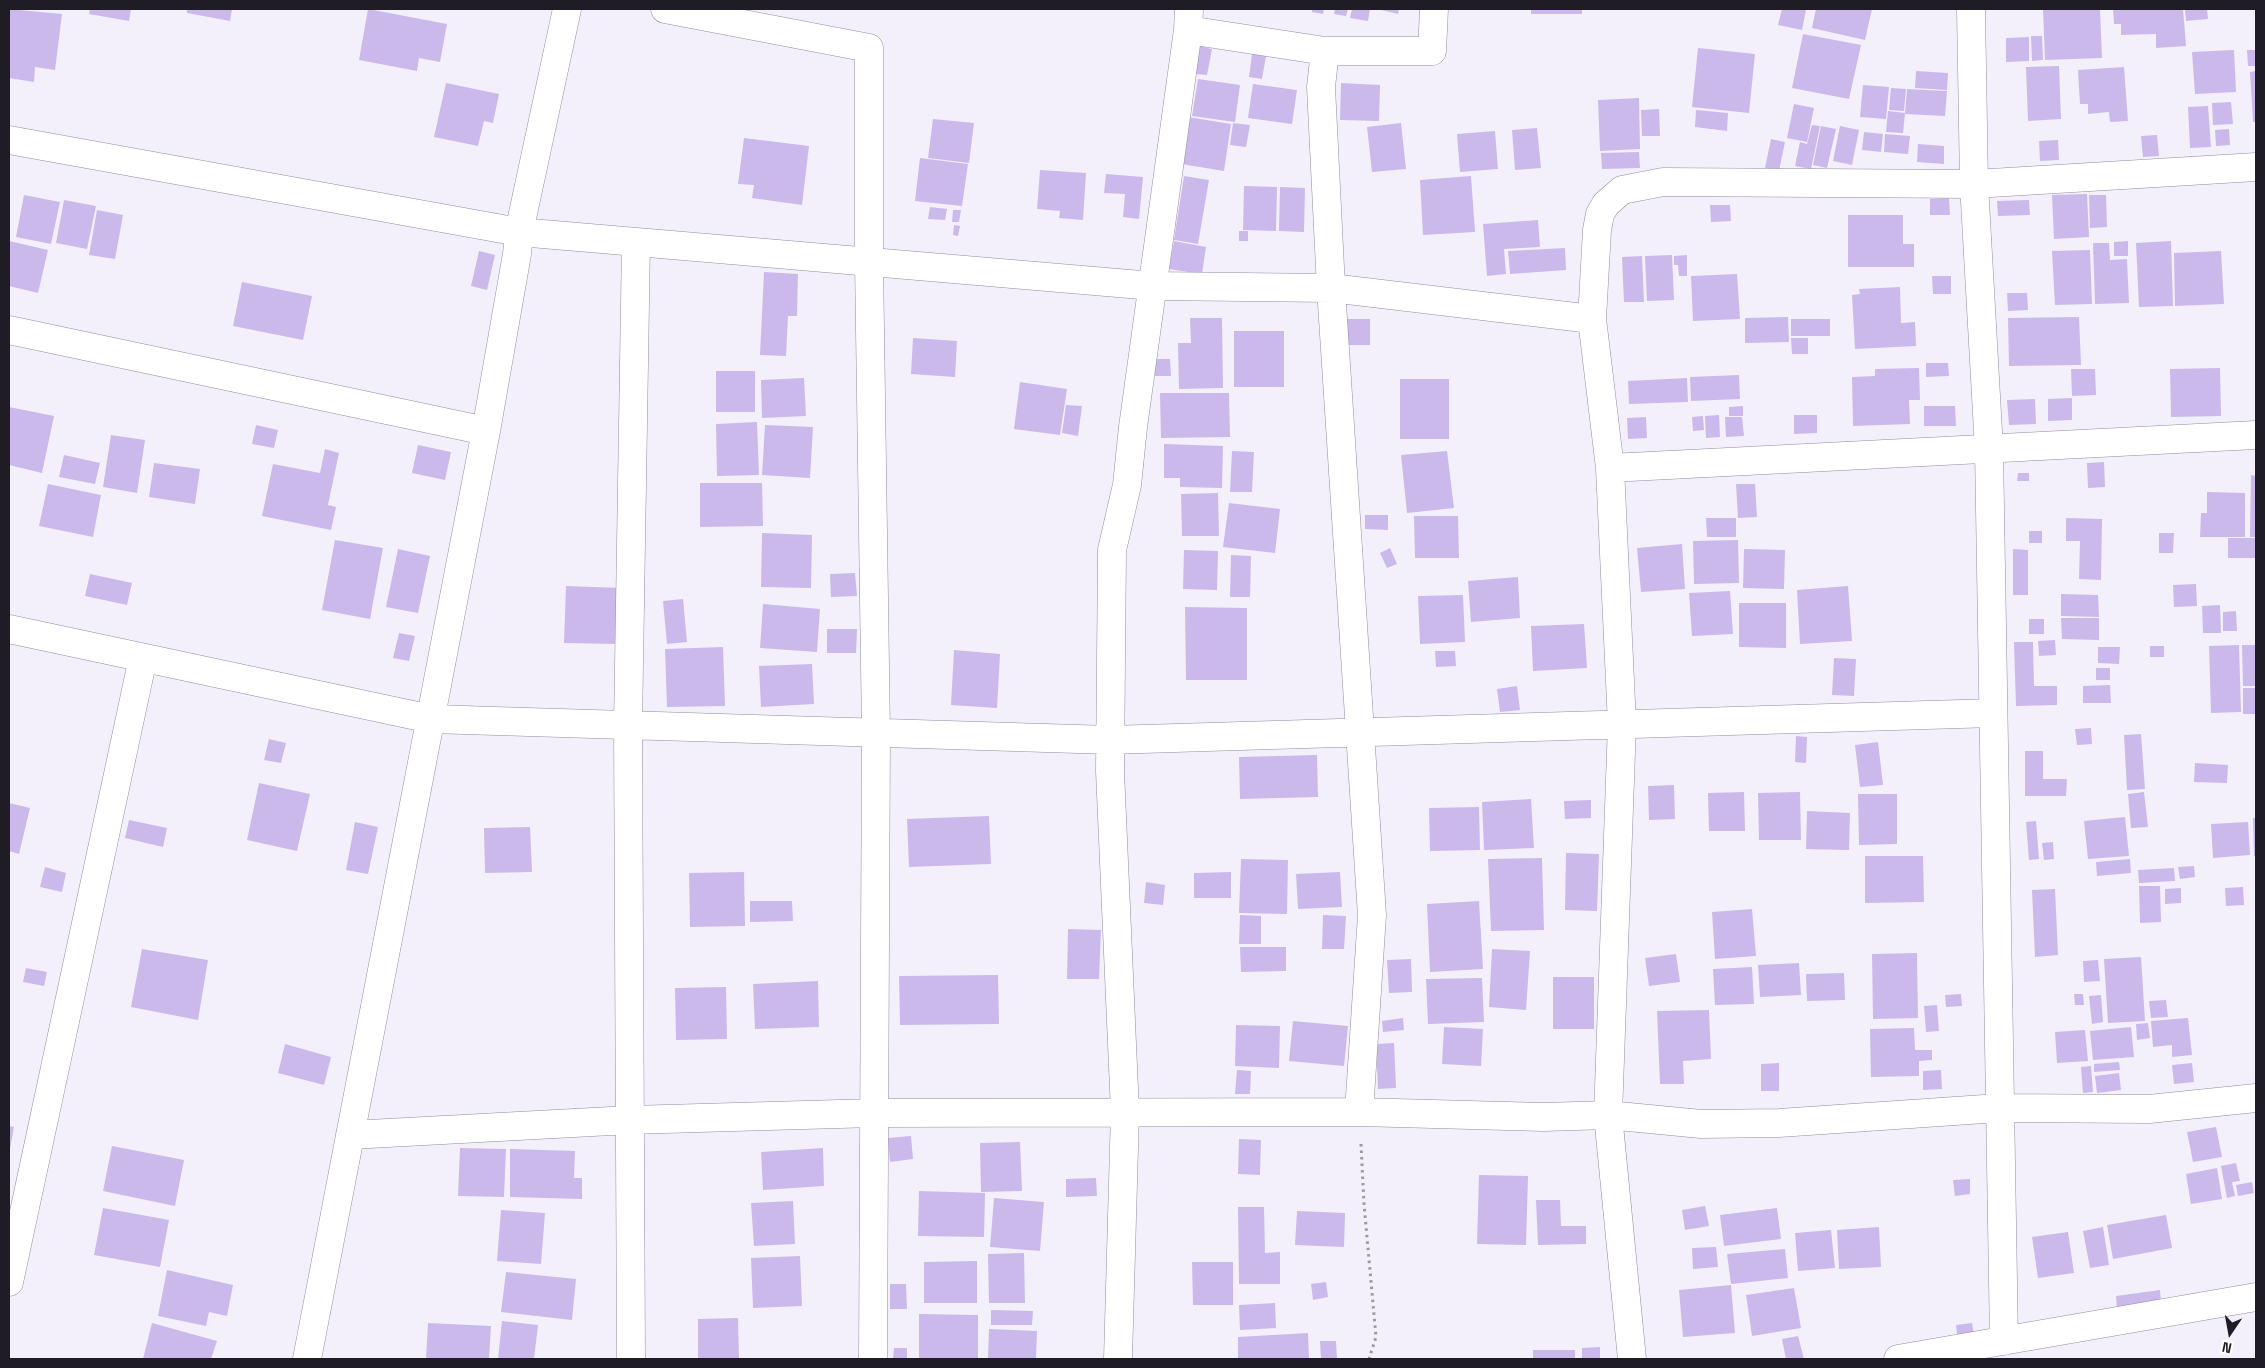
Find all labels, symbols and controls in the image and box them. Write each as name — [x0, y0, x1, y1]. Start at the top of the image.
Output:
north arrow — [2205, 1308, 2255, 1358]
text: N — [2220, 1338, 2233, 1357]

